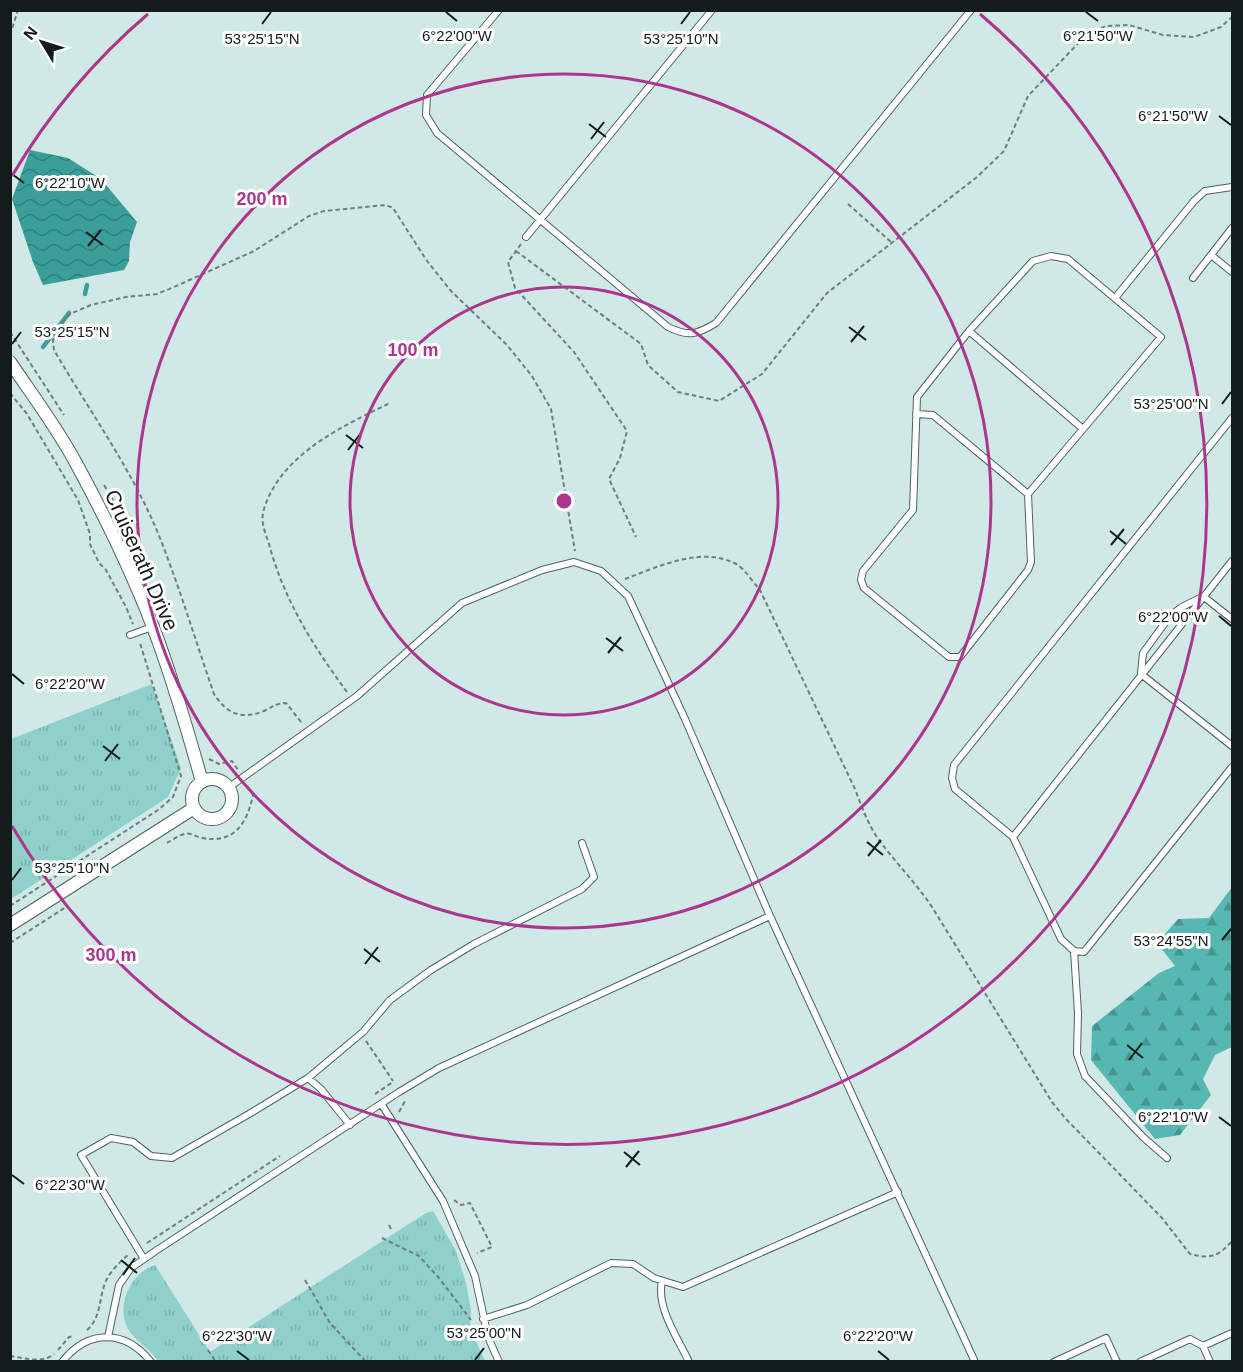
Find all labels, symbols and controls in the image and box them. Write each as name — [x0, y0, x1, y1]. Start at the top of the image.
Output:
north arrow — [12, 12, 72, 72]
text: N — [20, 23, 41, 43]
text: 6°22'00"W — [422, 27, 493, 44]
text: 6°21'50"W — [1063, 27, 1134, 44]
text: 53°25'15"N — [224, 30, 300, 47]
text: 53°25'10"N — [643, 30, 719, 47]
text: 6°21'50"W — [1138, 107, 1209, 124]
text: 6°22'10"W — [35, 174, 106, 191]
text: 200 m — [236, 189, 288, 209]
text: 53°25'15"N — [34, 323, 110, 340]
text: 100 m — [387, 340, 439, 360]
text: 53°25'00"N — [1133, 395, 1209, 412]
street label: Cruiserath Drive — [101, 486, 183, 634]
centre of rings — [554, 491, 574, 511]
text: 6°22'00"W — [1138, 608, 1209, 625]
text: 6°22'20"W — [35, 675, 106, 692]
text: 53°25'10"N — [34, 859, 110, 876]
text: 53°24'55"N — [1133, 932, 1209, 949]
text: 300 m — [85, 945, 137, 965]
text: 6°22'10"W — [1138, 1108, 1209, 1125]
text: 6°22'30"W — [35, 1176, 106, 1193]
text: 53°25'00"N — [446, 1324, 522, 1341]
text: 6°22'30"W — [202, 1327, 273, 1344]
text: 6°22'20"W — [843, 1327, 914, 1344]

